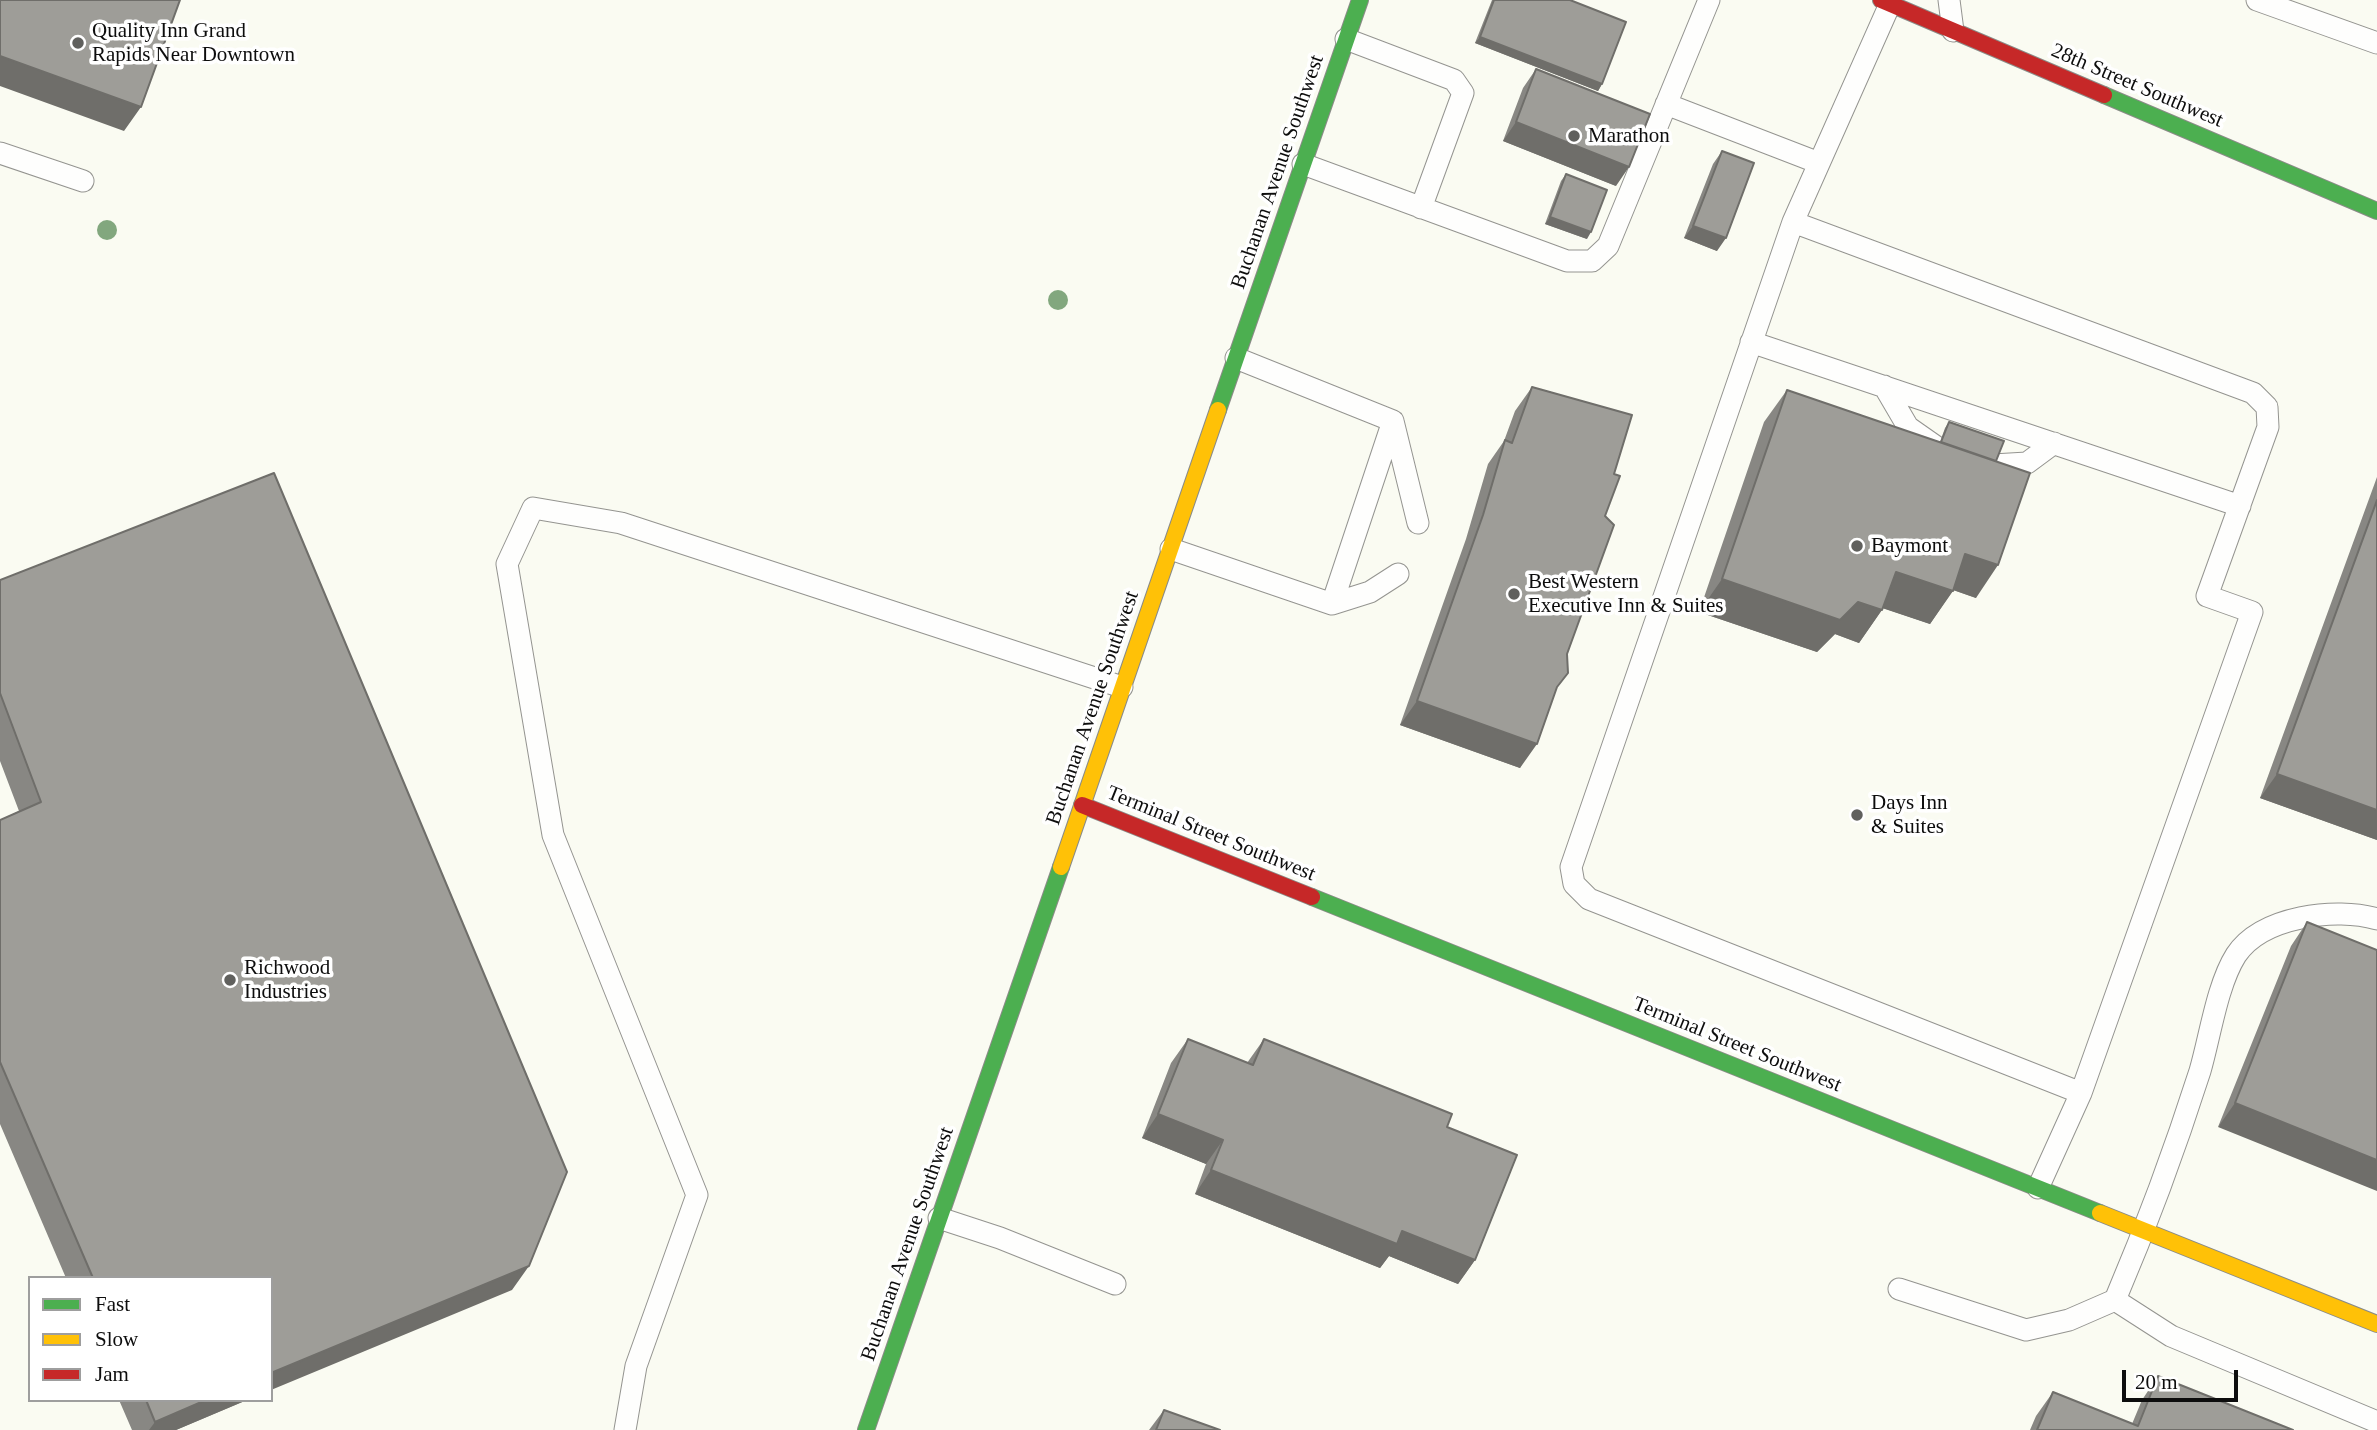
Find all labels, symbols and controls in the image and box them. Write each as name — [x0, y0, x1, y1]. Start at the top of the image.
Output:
place label: Quality Inn Grand Rapids Near Downtown — [92, 18, 295, 68]
marker: Quality Inn Grand Rapids Near Downtown — [70, 35, 86, 51]
street label: 28th Street Southwest — [2047, 38, 2227, 134]
street label: Buchanan Avenue Southwest — [1226, 52, 1330, 292]
place label: Marathon — [1588, 123, 1670, 149]
marker: Marathon — [1566, 128, 1582, 144]
place label: Baymont — [1871, 533, 1948, 559]
marker: Baymont — [1849, 538, 1865, 554]
place label: Best Western Executive Inn & Suites — [1528, 569, 1723, 619]
marker: Best Western Executive Inn & Suites — [1506, 586, 1522, 602]
street label: Buchanan Avenue Southwest — [1041, 588, 1145, 828]
street label: Terminal Street Southwest — [1103, 781, 1319, 887]
place label: Days Inn & Suites — [1871, 790, 1947, 840]
marker: Days Inn & Suites — [1849, 807, 1865, 823]
place label: Richwood Industries — [244, 955, 330, 1005]
marker: Richwood Industries — [222, 972, 238, 988]
street label: Terminal Street Southwest — [1629, 992, 1845, 1098]
street label: Buchanan Avenue Southwest — [856, 1124, 960, 1364]
legend — [28, 1276, 273, 1402]
text: Fast — [95, 1292, 130, 1316]
text: Slow — [95, 1327, 138, 1351]
scale bar — [2125, 1356, 2240, 1400]
text: Jam — [95, 1362, 129, 1386]
text: 20 m — [2135, 1370, 2178, 1394]

